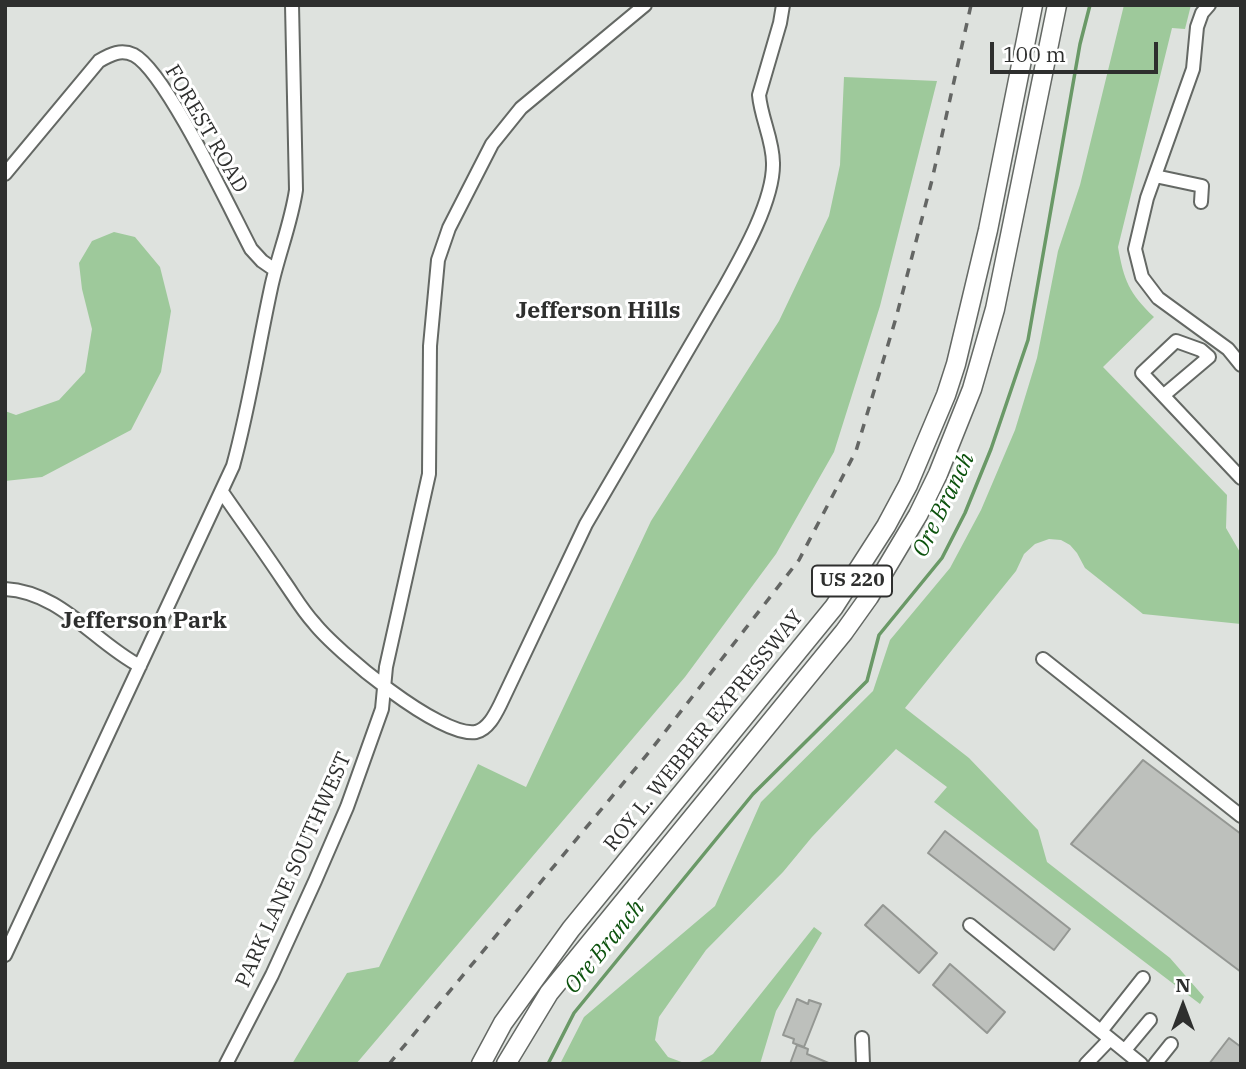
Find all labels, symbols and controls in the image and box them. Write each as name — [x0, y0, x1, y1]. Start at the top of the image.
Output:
scale bar — [994, 28, 1162, 72]
text: 100 m — [1003, 40, 1066, 68]
street label: FOREST ROAD — [159, 60, 253, 198]
district label: Jefferson Hills — [516, 297, 680, 325]
water label: Ore Branch — [907, 448, 981, 562]
road number: US 220 — [812, 566, 892, 596]
street label: ROY L. WEBBER EXPRESSWAY — [599, 605, 809, 857]
district label: Jefferson Park — [61, 607, 227, 635]
street label: PARK LANE SOUTHWEST — [231, 749, 357, 991]
water label: Ore Branch — [559, 895, 651, 999]
north arrow — [1148, 971, 1218, 1041]
text: N — [1175, 973, 1191, 997]

